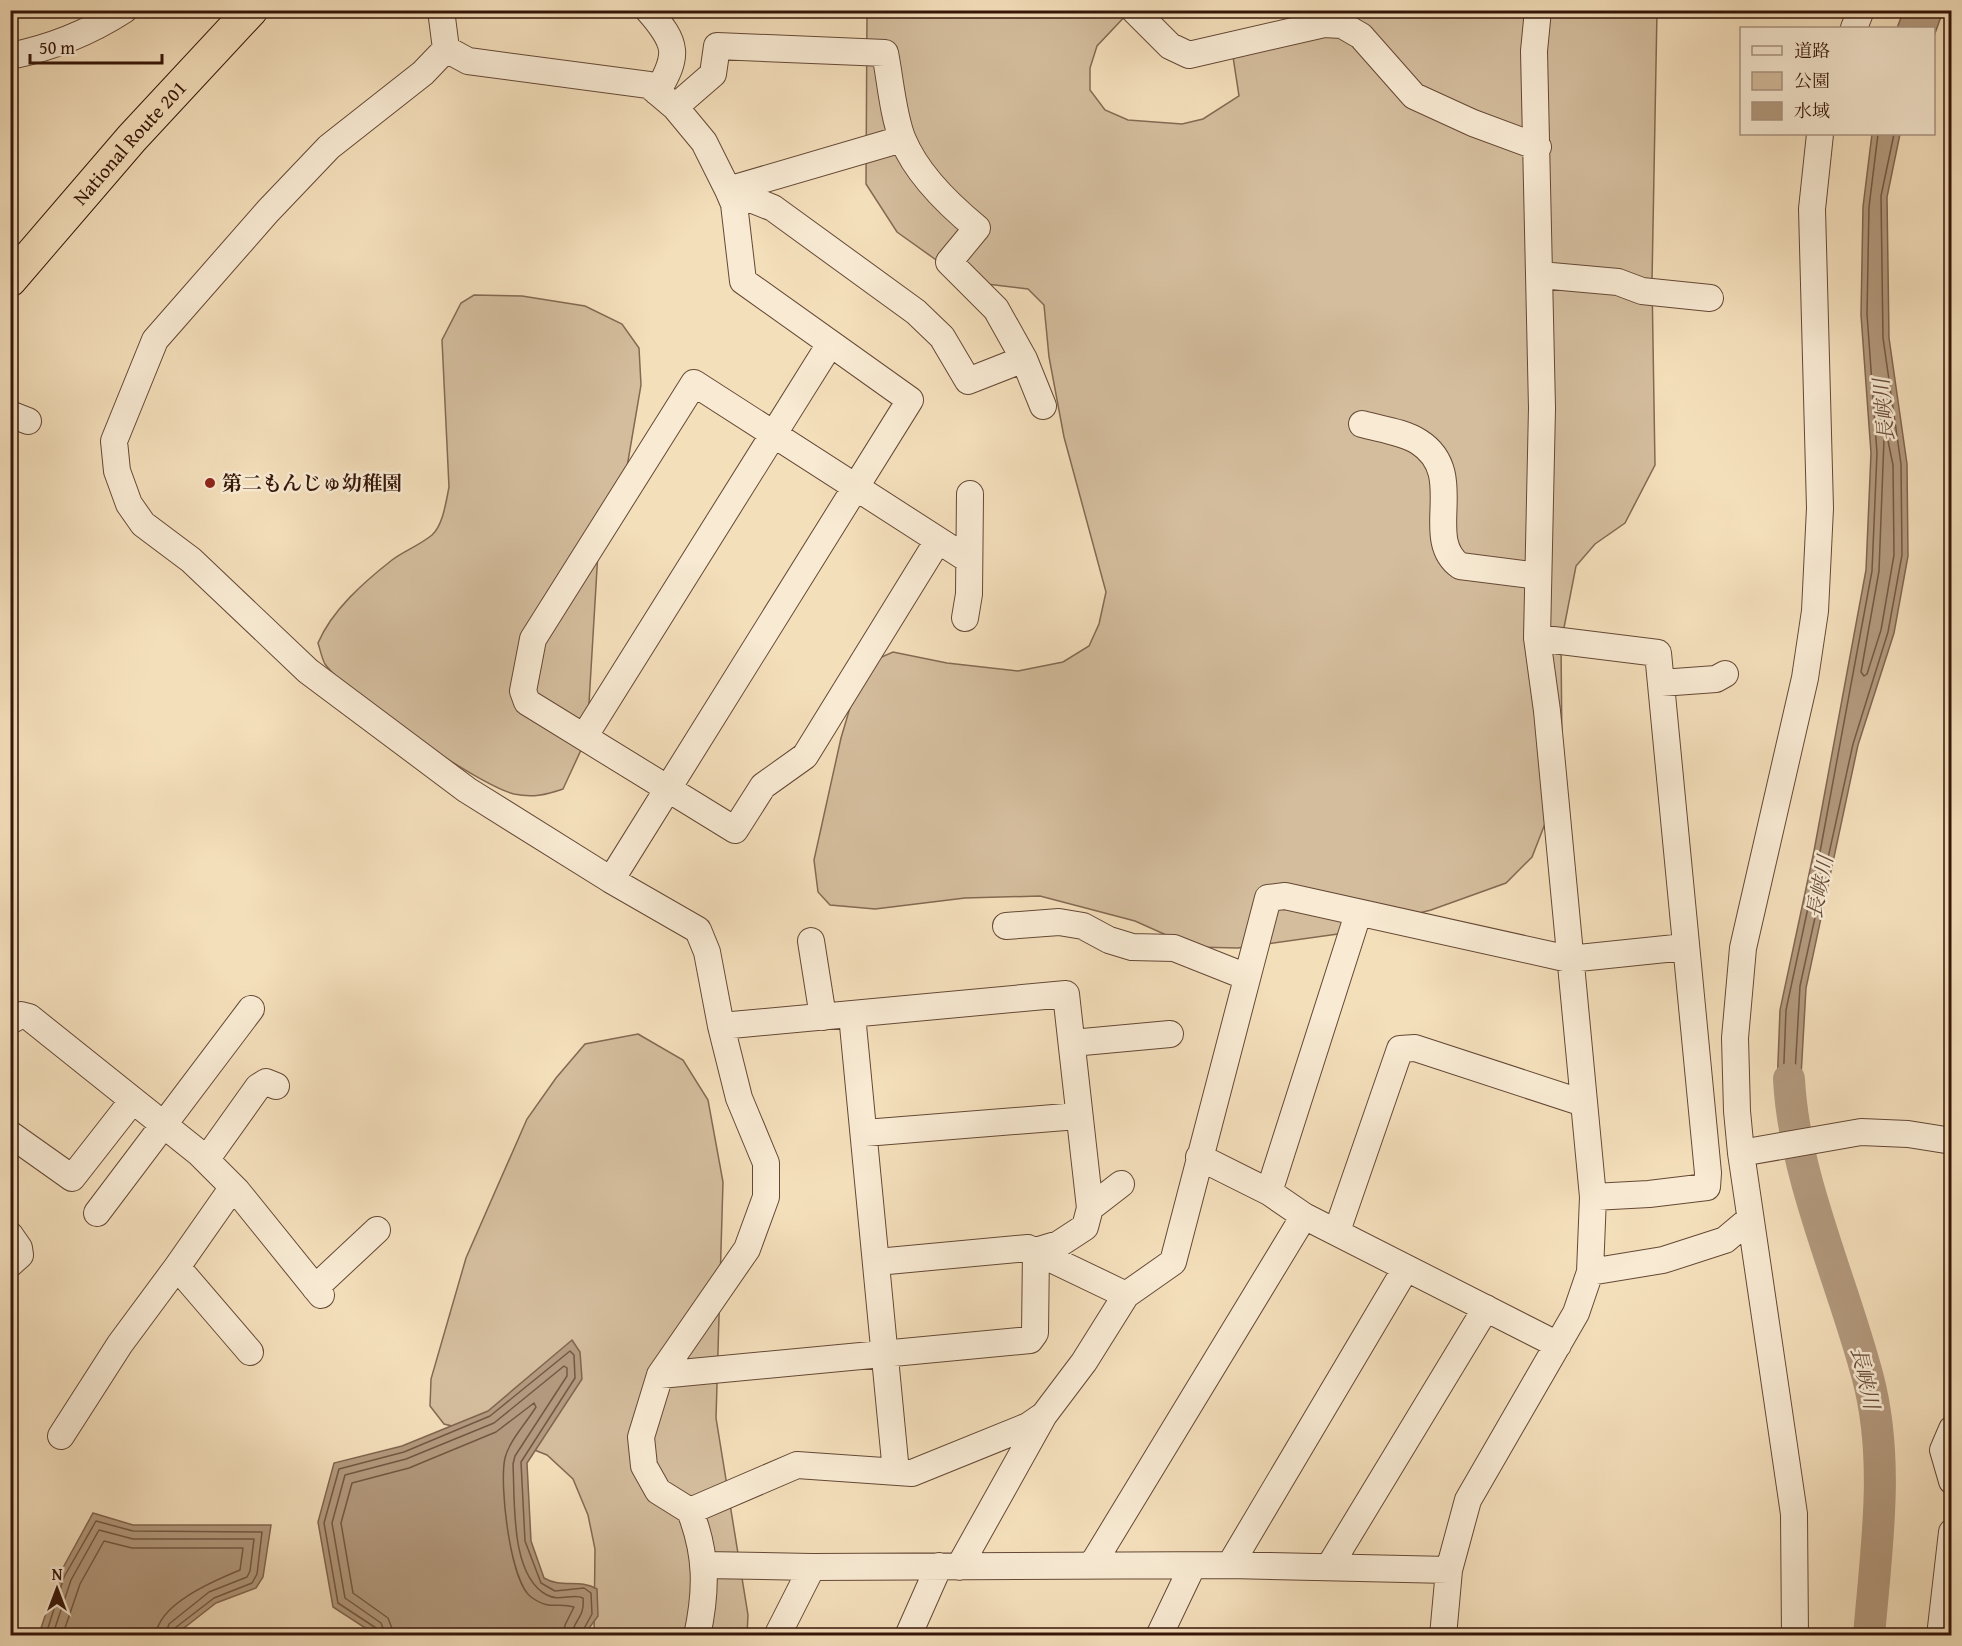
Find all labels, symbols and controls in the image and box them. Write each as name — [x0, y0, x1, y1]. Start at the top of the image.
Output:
scale bar — [30, 27, 162, 65]
legend — [1740, 27, 1935, 135]
text: 50 m — [39, 34, 75, 61]
text: 道路 — [1794, 37, 1830, 64]
text: 公園 — [1794, 67, 1830, 94]
street label: National Route 201 — [66, 74, 193, 211]
text: 水域 — [1794, 97, 1830, 124]
water label: 長峡川 — [1865, 375, 1902, 443]
place label: 第二もんじゅ幼稚園 — [222, 468, 402, 497]
marker: 第二もんじゅ幼稚園 — [203, 476, 217, 490]
water label: 長峡川 — [1798, 851, 1841, 921]
water label: 長峡川 — [1843, 1344, 1888, 1414]
north arrow — [27, 1559, 87, 1619]
text: N — [52, 1562, 63, 1586]

